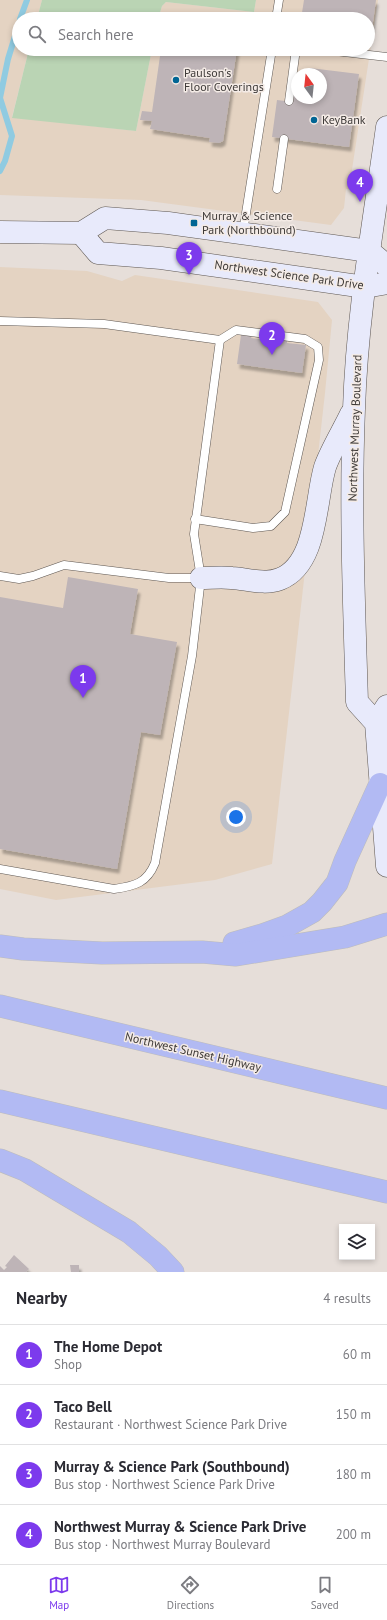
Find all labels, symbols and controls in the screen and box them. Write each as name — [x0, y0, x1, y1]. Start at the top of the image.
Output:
search box — [12, 12, 375, 56]
icon: search — [26, 23, 48, 45]
text: Search here — [58, 25, 134, 44]
place label: Paulson's Floor Coverings — [184, 65, 264, 94]
north arrow — [291, 68, 327, 104]
marker: Paulson's Floor Coverings — [171, 75, 181, 85]
place label: KeyBank — [322, 112, 366, 127]
marker: KeyBank — [309, 115, 319, 125]
pin: 4 — [347, 169, 373, 202]
place label: Murray & Science Park (Northbound) — [202, 208, 296, 237]
marker: Murray & Science Park (Northbound) — [189, 218, 199, 228]
pin: 3 — [176, 242, 202, 275]
street label: Northwest Science Park Drive — [213, 257, 365, 292]
pin: 2 — [259, 322, 285, 355]
street label: Northwest Murray Boulevard — [344, 354, 365, 502]
pin: 1 — [70, 665, 96, 698]
your location — [226, 807, 246, 827]
street label: Northwest Sunset Highway — [124, 1029, 263, 1075]
map controls — [339, 1224, 375, 1260]
button: layers — [339, 1224, 375, 1260]
text: Nearby — [16, 1287, 67, 1309]
text: 4 results — [323, 1290, 371, 1307]
text: The Home Depot — [54, 1337, 162, 1356]
text: 1 — [25, 1346, 33, 1363]
text: 60 m — [343, 1346, 371, 1363]
text: Shop — [54, 1356, 82, 1373]
text: Taco Bell — [54, 1397, 112, 1416]
text: 2 — [25, 1406, 33, 1423]
text: 150 m — [336, 1406, 371, 1423]
text: Restaurant · Northwest Science Park Drive — [54, 1416, 287, 1433]
text: Murray & Science Park (Southbound) — [54, 1457, 290, 1476]
text: 3 — [25, 1466, 33, 1483]
text: 180 m — [336, 1466, 371, 1483]
text: Bus stop · Northwest Science Park Drive — [54, 1476, 275, 1493]
text: Northwest Murray & Science Park Drive — [54, 1517, 306, 1536]
text: 4 — [25, 1526, 33, 1543]
text: 200 m — [336, 1526, 371, 1543]
text: Bus stop · Northwest Murray Boulevard — [54, 1536, 271, 1553]
tab: Map — [48, 1574, 70, 1612]
tab: Directions — [167, 1574, 214, 1612]
tab: Saved — [311, 1574, 339, 1612]

